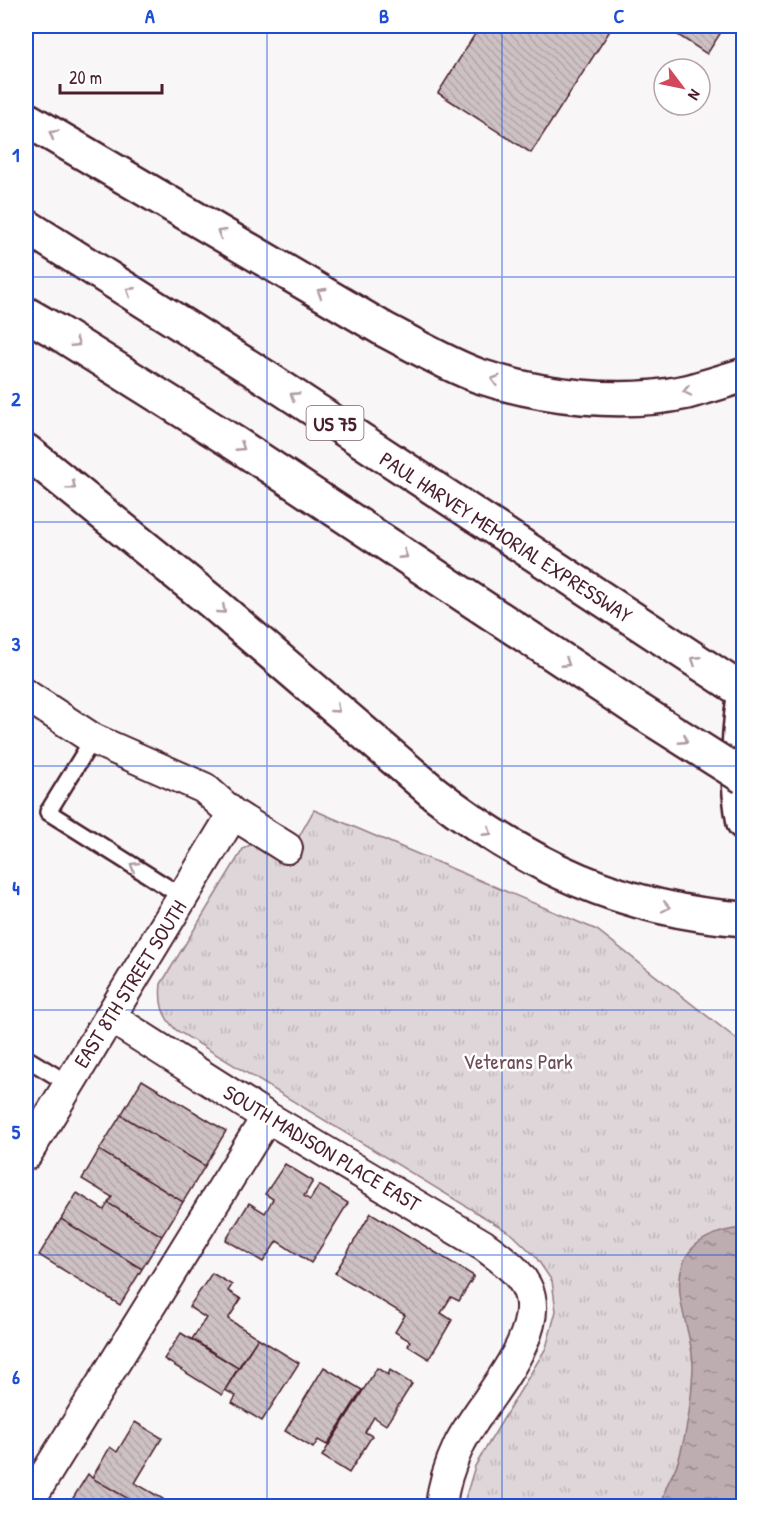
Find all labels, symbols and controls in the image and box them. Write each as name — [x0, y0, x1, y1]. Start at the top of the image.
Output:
text: A — [145, 2, 155, 29]
text: B — [379, 2, 389, 29]
text: C — [614, 2, 625, 29]
scale bar — [60, 57, 162, 95]
north arrow — [652, 57, 712, 117]
text: 20 m — [69, 65, 102, 90]
text: N — [683, 86, 706, 105]
one-way arrow — [49, 130, 59, 142]
text: 1 — [12, 141, 20, 168]
one-way arrow — [217, 229, 227, 241]
one-way arrow — [126, 286, 136, 298]
one-way arrow — [317, 288, 327, 299]
one-way arrow — [70, 336, 80, 348]
one-way arrow — [490, 375, 500, 387]
one-way arrow — [682, 383, 692, 396]
text: 2 — [11, 385, 21, 412]
one-way arrow — [289, 393, 300, 404]
road number: US 75 — [306, 406, 364, 440]
one-way arrow — [235, 440, 245, 452]
street label: PAUL HARVEY MEMORIAL EXPRESSWAY — [374, 444, 638, 630]
one-way arrow — [65, 479, 76, 490]
one-way arrow — [397, 548, 408, 559]
one-way arrow — [215, 603, 226, 614]
text: 3 — [12, 630, 21, 657]
one-way arrow — [560, 655, 570, 667]
one-way arrow — [690, 657, 701, 668]
one-way arrow — [329, 702, 340, 713]
one-way arrow — [678, 732, 688, 744]
one-way arrow — [481, 824, 492, 835]
one-way arrow — [130, 862, 140, 874]
text: 4 — [12, 874, 20, 901]
street label: EAST 8TH STREET SOUTH — [67, 895, 193, 1073]
one-way arrow — [661, 900, 671, 913]
park label: Veterans Park — [463, 1047, 573, 1076]
street label: SOUTH MADISON PLACE EAST — [218, 1078, 427, 1219]
text: 5 — [12, 1118, 21, 1145]
text: 6 — [12, 1363, 20, 1390]

